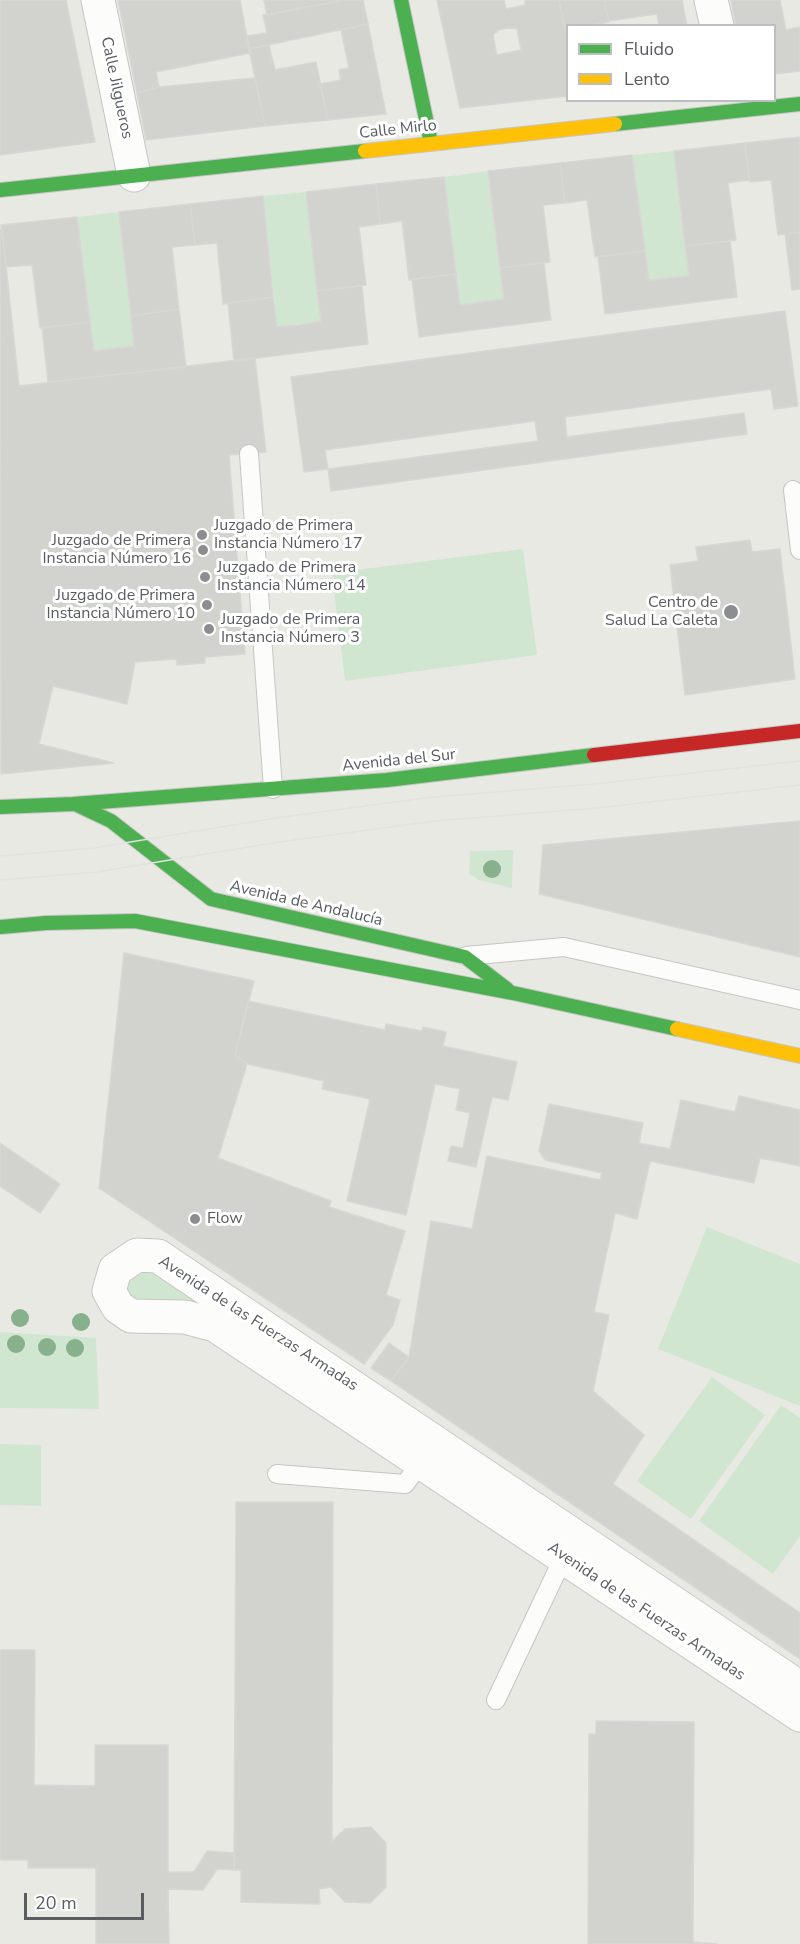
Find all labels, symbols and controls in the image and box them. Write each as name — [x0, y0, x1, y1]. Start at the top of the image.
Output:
legend — [566, 24, 776, 102]
street label: Calle Jilgueros — [96, 35, 136, 141]
text: Fluido — [624, 37, 674, 61]
text: Lento — [624, 67, 670, 91]
street label: Calle Mirlo — [358, 116, 438, 144]
place label: Juzgado de Primera Instancia Número 17 — [214, 516, 363, 554]
marker: Juzgado de Primera Instancia Número 17 — [195, 528, 209, 542]
place label: Juzgado de Primera Instancia Número 16 — [42, 531, 191, 569]
marker: Juzgado de Primera Instancia Número 16 — [196, 543, 210, 557]
place label: Juzgado de Primera Instancia Número 14 — [217, 558, 366, 596]
marker: Juzgado de Primera Instancia Número 14 — [198, 570, 212, 584]
place label: Juzgado de Primera Instancia Número 10 — [46, 586, 195, 624]
place label: Centro de Salud La Caleta — [605, 593, 718, 631]
marker: Juzgado de Primera Instancia Número 10 — [200, 598, 214, 612]
marker: Centro de Salud La Caleta — [722, 603, 740, 621]
place label: Juzgado de Primera Instancia Número 3 — [221, 610, 360, 648]
marker: Juzgado de Primera Instancia Número 3 — [202, 622, 216, 636]
street label: Avenida del Sur — [341, 746, 457, 776]
street label: Avenida de Andalucía — [228, 877, 384, 931]
place label: Flow — [207, 1209, 243, 1229]
marker: Flow — [188, 1212, 202, 1226]
street label: Avenida de las Fuerzas Armadas — [155, 1252, 361, 1396]
street label: Avenida de las Fuerzas Armadas — [544, 1539, 748, 1685]
scale bar — [27, 1881, 147, 1919]
text: 20 m — [35, 1891, 77, 1915]

